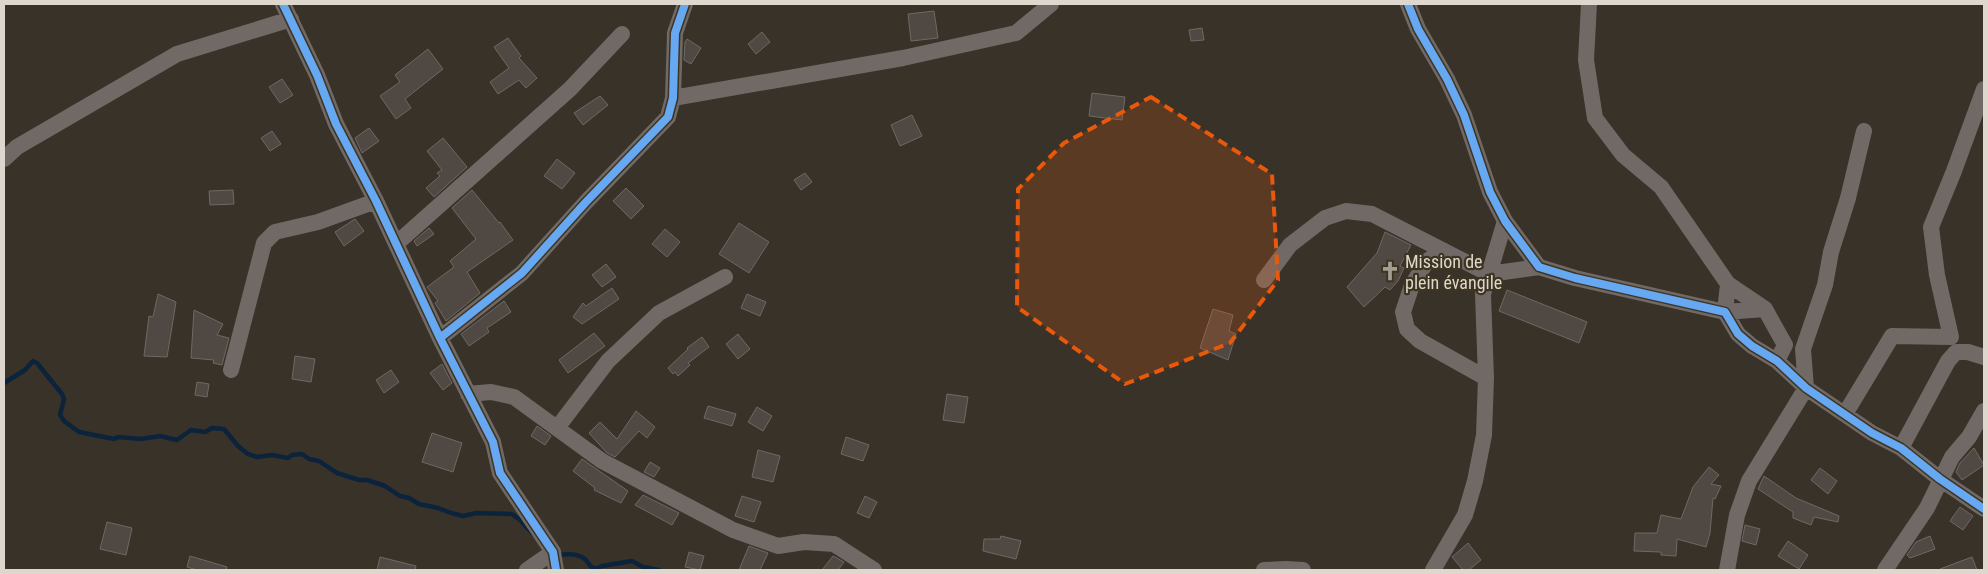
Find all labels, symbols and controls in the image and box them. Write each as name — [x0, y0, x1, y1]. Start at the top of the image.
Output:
place label: Mission de plein évangile — [1405, 251, 1502, 293]
church icon: Mission de plein évangile — [1379, 260, 1401, 282]

